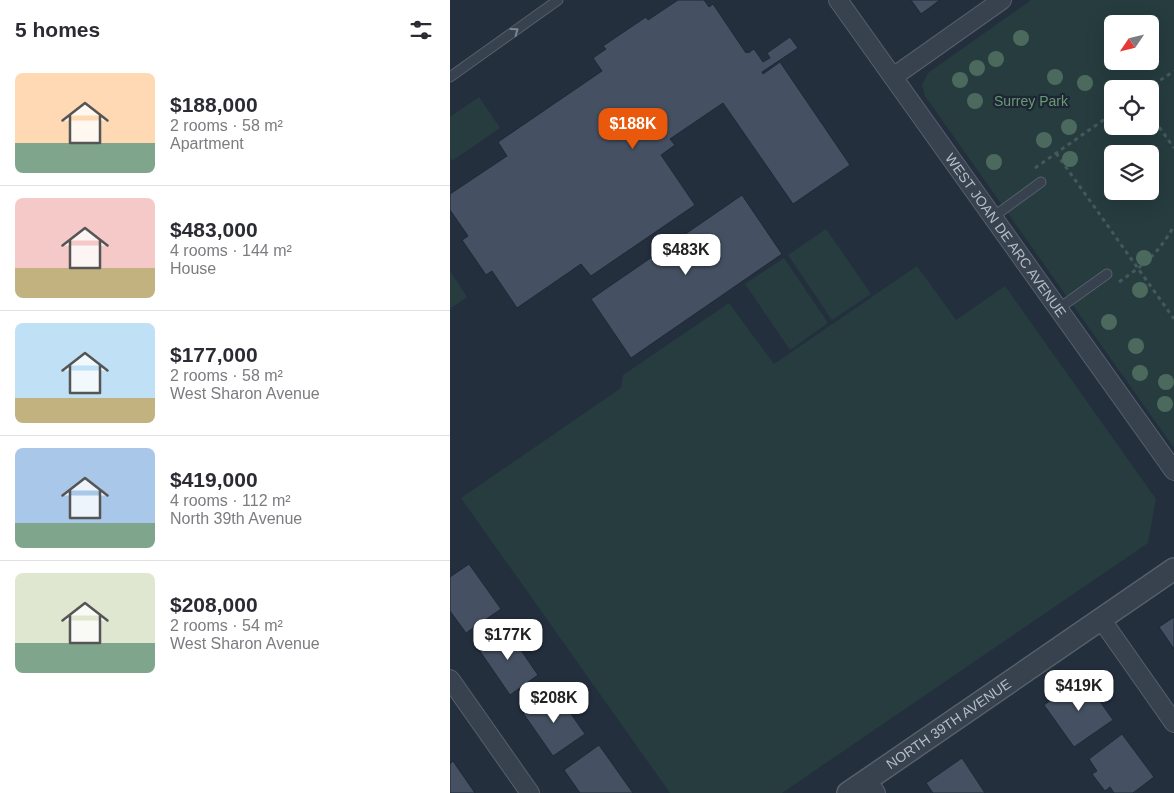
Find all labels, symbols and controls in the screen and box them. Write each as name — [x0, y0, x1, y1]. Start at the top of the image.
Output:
north arrow — [1104, 15, 1159, 70]
map controls — [1104, 15, 1159, 200]
icon: filters — [407, 16, 435, 44]
text: 5 homes — [15, 18, 100, 41]
one-way arrow — [509, 28, 519, 37]
button: locate — [1104, 80, 1159, 135]
icon: home — [55, 93, 115, 153]
text: $188,000 — [170, 93, 258, 116]
park label: Surrey Park — [994, 93, 1069, 109]
pin: $188K — [598, 108, 668, 150]
text: $188K — [609, 115, 657, 132]
text: 2 rooms · 58 m² — [170, 117, 283, 134]
text: Apartment — [170, 135, 244, 152]
button: layers — [1104, 145, 1159, 200]
street label: WEST JOAN DE ARC AVENUE — [942, 150, 1070, 320]
icon: home — [55, 218, 115, 278]
text: $483,000 — [170, 218, 258, 241]
pin: $483K — [651, 234, 721, 276]
text: $483K — [662, 241, 710, 258]
text: 4 rooms · 144 m² — [170, 242, 292, 259]
text: House — [170, 260, 216, 277]
icon: home — [55, 343, 115, 403]
text: $177,000 — [170, 343, 258, 366]
text: 2 rooms · 58 m² — [170, 367, 283, 384]
text: West Sharon Avenue — [170, 385, 320, 402]
icon: home — [55, 468, 115, 528]
text: $419,000 — [170, 468, 258, 491]
text: 4 rooms · 112 m² — [170, 492, 291, 509]
text: North 39th Avenue — [170, 510, 302, 527]
icon: home — [55, 593, 115, 653]
text: $208,000 — [170, 593, 258, 616]
text: 2 rooms · 54 m² — [170, 617, 283, 634]
pin: $177K — [473, 618, 543, 661]
text: $177K — [484, 626, 532, 643]
text: West Sharon Avenue — [170, 635, 320, 652]
pin: $419K — [1044, 670, 1114, 712]
street label: NORTH 39TH AVENUE — [883, 676, 1014, 772]
text: $419K — [1055, 677, 1103, 694]
pin: $208K — [519, 682, 589, 724]
text: $208K — [530, 689, 578, 706]

